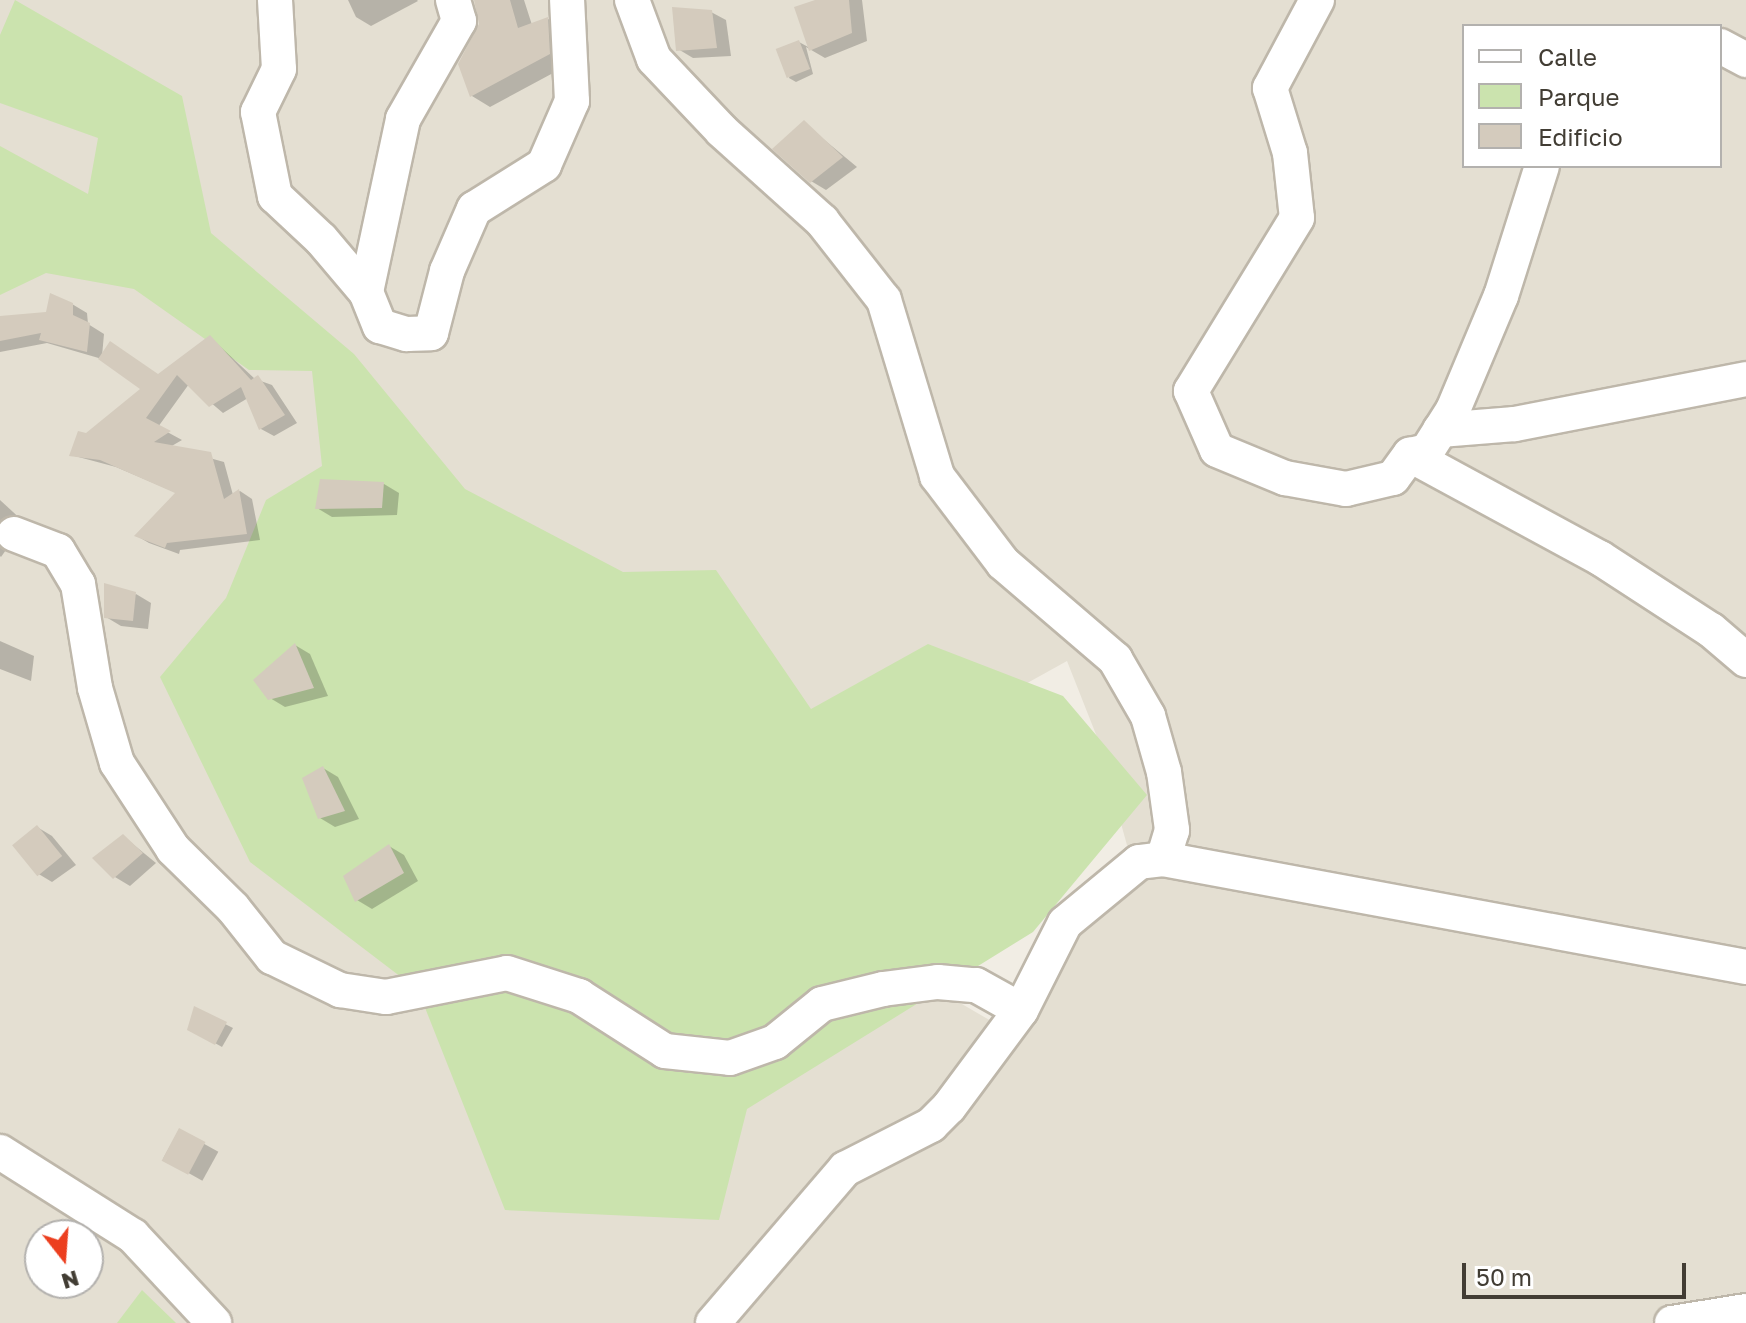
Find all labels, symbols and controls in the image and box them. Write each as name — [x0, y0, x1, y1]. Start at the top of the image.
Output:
legend — [1462, 24, 1722, 168]
text: Calle — [1538, 42, 1597, 71]
text: Parque — [1538, 82, 1619, 111]
text: Edificio — [1538, 122, 1623, 151]
north arrow — [24, 1219, 104, 1299]
scale bar — [1466, 1247, 1690, 1297]
text: 50 m — [1476, 1262, 1532, 1291]
text: N — [59, 1265, 83, 1296]

